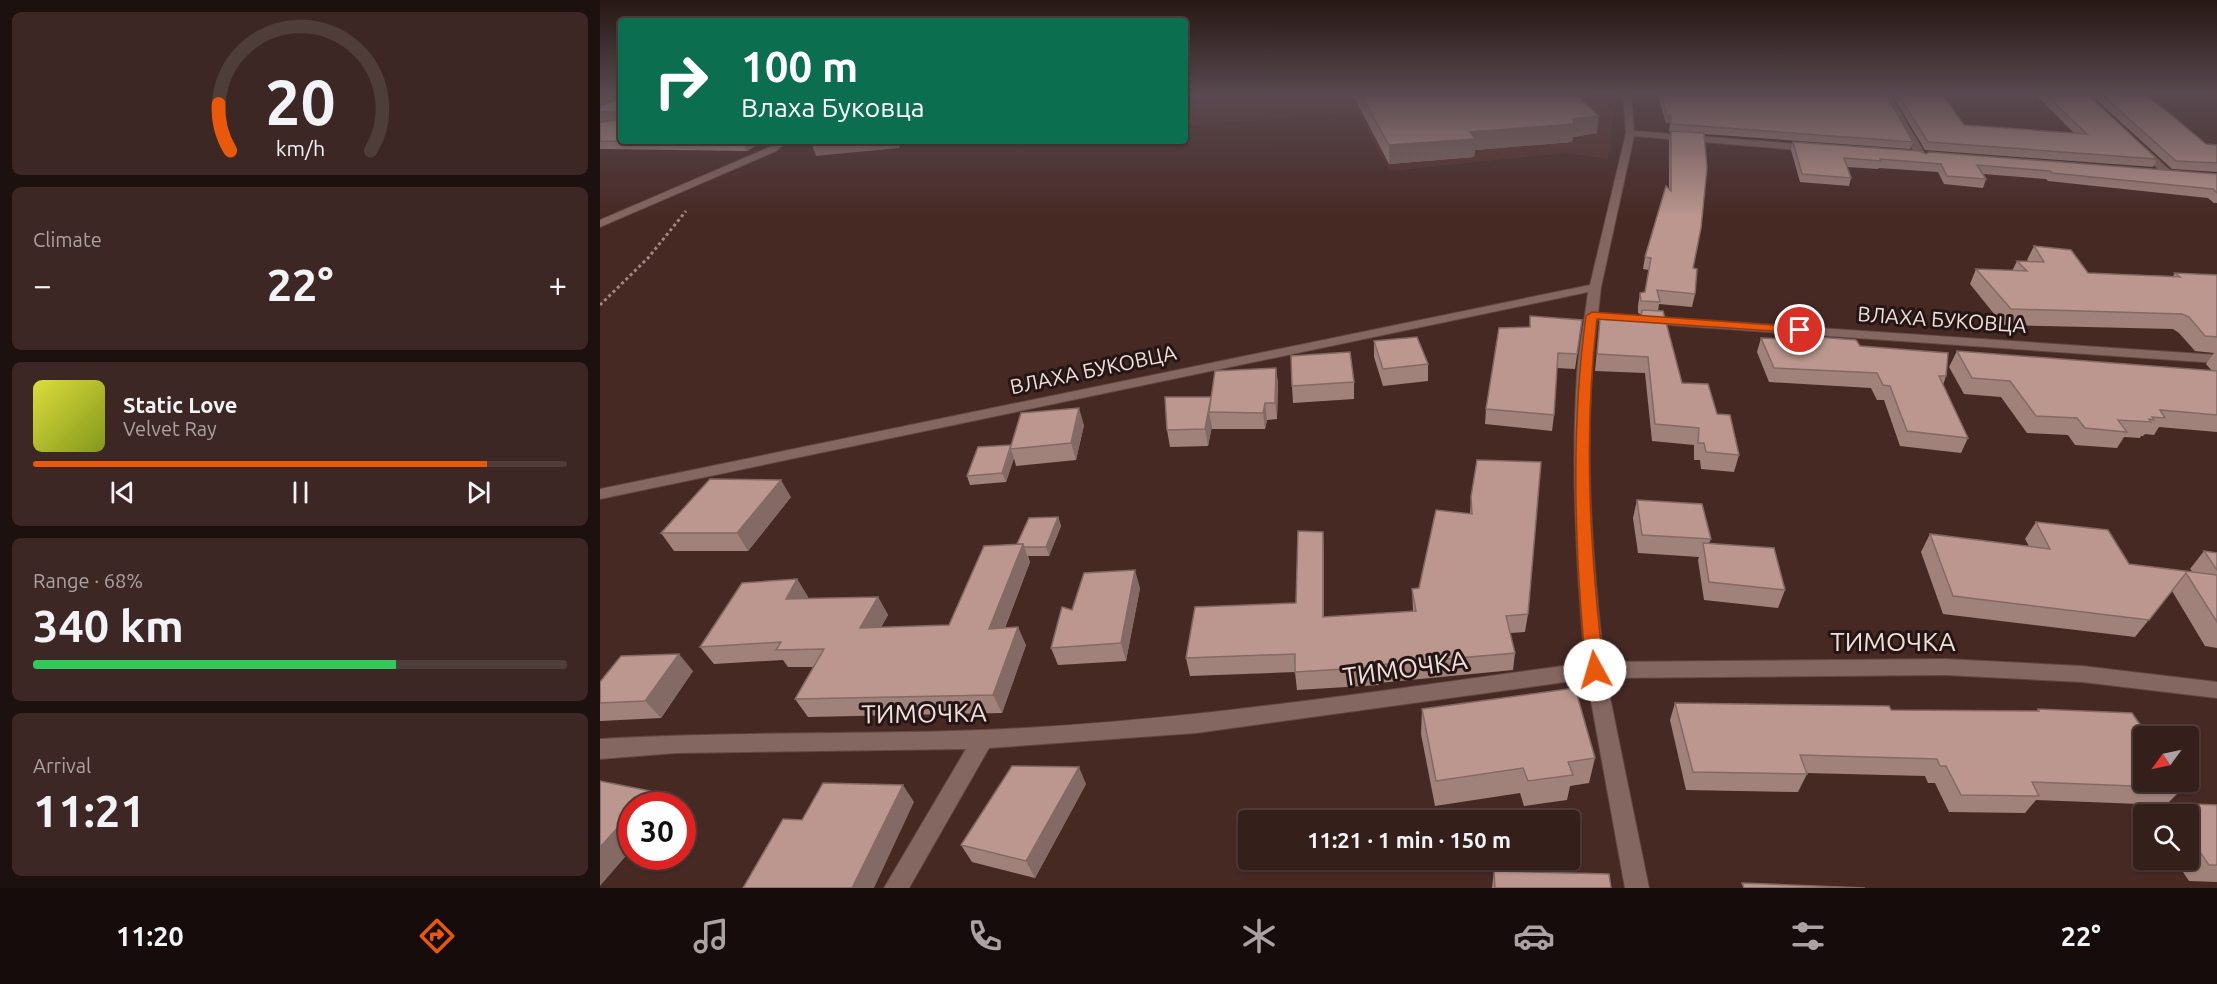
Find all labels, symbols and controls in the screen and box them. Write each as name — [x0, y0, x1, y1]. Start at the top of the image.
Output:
icon: right — [642, 42, 720, 120]
text: 100 m — [741, 43, 858, 90]
text: 20 — [265, 67, 335, 137]
text: Влаха Буковца — [741, 92, 925, 122]
text: km/h — [275, 136, 325, 160]
text: Climate — [33, 228, 102, 251]
text: 22° — [267, 259, 333, 310]
text: − — [33, 266, 52, 303]
text: + — [548, 266, 567, 303]
street label: ВЛАХА БУКОВЦА — [1857, 301, 2028, 337]
pin — [1774, 304, 1825, 355]
icon: arrive — [1783, 313, 1816, 346]
street label: ВЛАХА БУКОВЦА — [1008, 340, 1179, 398]
text: Static Love — [123, 392, 238, 417]
text: Velvet Ray — [123, 417, 217, 440]
icon: previous — [106, 476, 139, 509]
icon: pause — [284, 476, 317, 509]
icon: next — [462, 476, 495, 509]
text: Range · 68% — [33, 569, 143, 592]
text: 340 km — [33, 600, 184, 651]
street label: ТИМОЧКА — [1830, 627, 1956, 656]
position arrow — [1563, 638, 1627, 702]
street label: ТИМОЧКА — [1341, 645, 1469, 691]
street label: ТИМОЧКА — [861, 697, 987, 729]
north arrow — [2133, 726, 2199, 792]
map controls — [2133, 726, 2199, 870]
text: Arrival — [33, 754, 91, 777]
text: 11:21 — [33, 785, 146, 836]
speed limit sign: 30 — [618, 792, 696, 870]
button: search — [2133, 804, 2199, 870]
text: 11:21 · 1 min · 150 m — [1307, 827, 1511, 852]
icon: directions — [416, 915, 458, 957]
icon: music — [690, 915, 732, 957]
icon: phone — [964, 915, 1006, 957]
icon: climate — [1238, 915, 1280, 957]
icon: car — [1513, 915, 1555, 957]
icon: filters — [1787, 915, 1829, 957]
text: 11:20 — [116, 921, 184, 951]
text: 22° — [2061, 921, 2101, 951]

